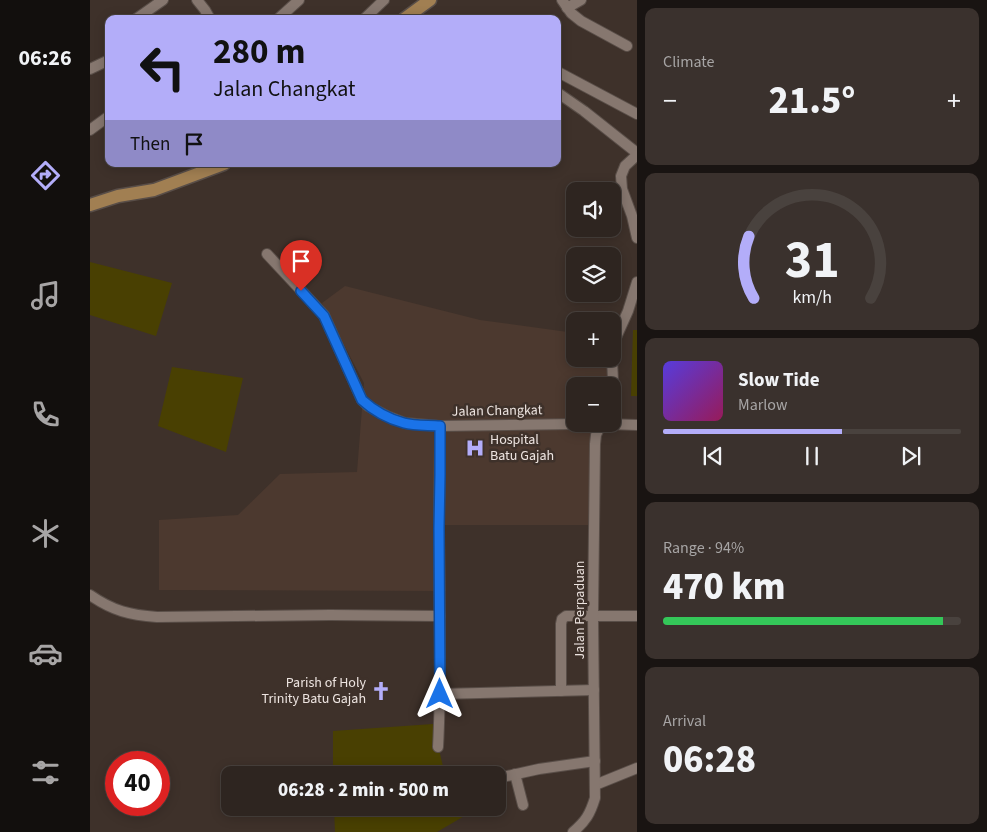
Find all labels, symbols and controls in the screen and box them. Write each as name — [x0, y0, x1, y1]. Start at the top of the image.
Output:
text: 280 m — [213, 27, 305, 77]
icon: left — [130, 35, 195, 100]
text: 06:26 — [18, 42, 72, 74]
text: Climate — [663, 51, 714, 73]
text: Jalan Changkat — [213, 73, 355, 105]
text: 21.5° — [769, 74, 855, 128]
text: − — [663, 81, 677, 121]
text: + — [947, 81, 961, 121]
icon: arrive — [180, 130, 208, 158]
text: Then — [130, 131, 170, 158]
icon: directions — [28, 158, 63, 193]
map controls — [566, 182, 621, 432]
button: sound — [566, 182, 621, 237]
text: 31 — [785, 224, 839, 298]
pin — [280, 240, 322, 291]
icon: arrive — [287, 247, 315, 275]
button: layers — [566, 247, 621, 302]
icon: music — [28, 278, 63, 313]
text: km/h — [792, 285, 832, 310]
button: + — [566, 312, 621, 367]
text: Slow Tide — [738, 367, 819, 394]
button: − — [566, 377, 621, 432]
text: Marlow — [738, 394, 787, 416]
icon: phone — [28, 397, 63, 432]
street label: Jalan Changkat — [452, 400, 543, 422]
place label: Hospital Batu Gajah — [490, 430, 554, 466]
hospital icon: Hospital Batu Gajah — [464, 437, 486, 459]
icon: previous — [699, 442, 727, 470]
icon: pause — [798, 442, 826, 470]
icon: next — [897, 442, 925, 470]
icon: climate — [28, 516, 63, 551]
text: Range · 94% — [663, 537, 744, 559]
text: 470 km — [663, 560, 785, 614]
street label: Jalan Perpaduan — [570, 561, 590, 659]
icon: car — [28, 636, 63, 671]
position arrow — [413, 667, 465, 719]
place label: Parish of Holy Trinity Batu Gajah — [262, 673, 366, 709]
church icon: Parish of Holy Trinity Batu Gajah — [370, 680, 392, 702]
text: Arrival — [663, 710, 706, 732]
text: 06:28 — [663, 733, 756, 787]
speed limit sign: 40 — [105, 751, 170, 816]
icon: filters — [28, 755, 63, 790]
text: 06:28 · 2 min · 500 m — [278, 777, 449, 804]

